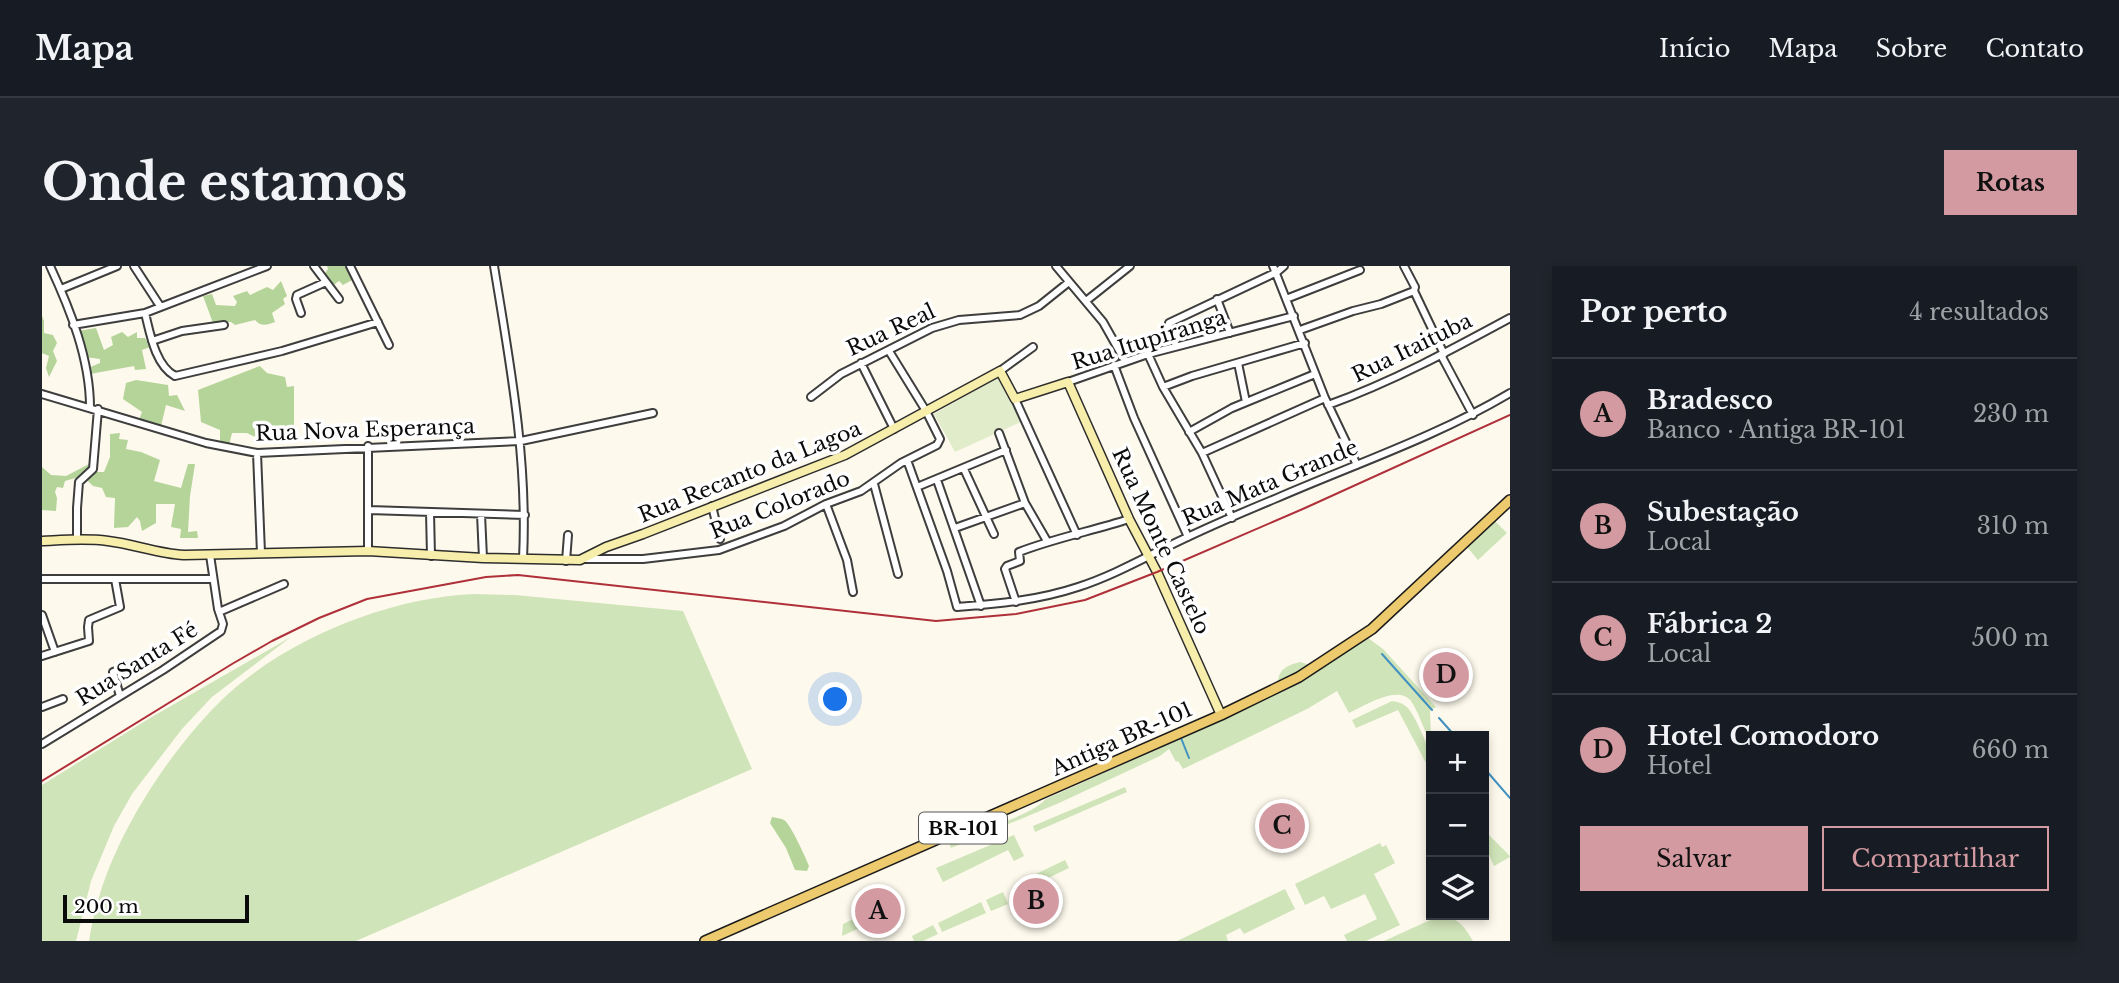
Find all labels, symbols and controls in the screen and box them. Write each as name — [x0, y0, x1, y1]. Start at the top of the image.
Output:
text: Mapa — [35, 28, 134, 69]
text: Início — [1659, 34, 1731, 63]
text: Mapa — [1769, 34, 1838, 63]
text: Sobre — [1876, 34, 1947, 63]
text: Contato — [1985, 34, 2084, 63]
button: Rotas — [1944, 150, 2077, 215]
text: Onde estamos — [42, 152, 407, 213]
text: Por perto — [1580, 293, 1728, 330]
street label: Rua Real — [842, 298, 940, 362]
text: 4 resultados — [1909, 298, 2049, 326]
street label: Rua Itupiranga — [1069, 304, 1230, 376]
street label: Rua Itaituba — [1348, 308, 1477, 388]
text: Bradesco — [1647, 384, 1773, 416]
text: A — [1594, 400, 1612, 428]
text: 230 m — [1973, 400, 2049, 428]
street label: Rua Nova Esperança — [255, 413, 476, 447]
street label: Rua Recanto da Lagoa — [635, 415, 865, 529]
text: Banco · Antiga BR-101 — [1647, 416, 1906, 444]
street label: Rua Mata Grande — [1178, 434, 1362, 532]
street label: Rua Monte Castelo — [1106, 443, 1216, 639]
street label: Rua Colorado — [706, 465, 854, 545]
text: Subestação — [1647, 496, 1799, 528]
text: B — [1594, 512, 1612, 540]
text: 310 m — [1977, 512, 2049, 540]
text: Local — [1647, 528, 1711, 556]
text: Fábrica 2 — [1647, 608, 1772, 640]
street label: Rua Santa Fé — [71, 616, 203, 712]
text: C — [1594, 624, 1612, 652]
text: 500 m — [1972, 624, 2049, 652]
text: Local — [1647, 640, 1711, 668]
pin: D — [1423, 649, 1469, 701]
your location — [818, 682, 852, 716]
street label: Antiga BR-101 — [1046, 696, 1197, 782]
text: Hotel Comodoro — [1647, 720, 1879, 752]
map controls — [1426, 731, 1489, 920]
button: + — [1426, 731, 1489, 794]
text: D — [1592, 736, 1614, 764]
text: 660 m — [1972, 736, 2049, 764]
text: Hotel — [1647, 752, 1712, 780]
button: − — [1426, 794, 1489, 857]
pin: C — [1259, 800, 1305, 852]
road number: BR-101 — [919, 813, 1007, 844]
button: Salvar — [1580, 826, 1808, 891]
button: Compartilhar — [1822, 826, 2049, 891]
button: layers — [1426, 857, 1489, 920]
pin: B — [1013, 875, 1059, 927]
pin: A — [855, 885, 901, 937]
scale bar — [63, 892, 248, 924]
text: 200 m — [74, 895, 139, 918]

